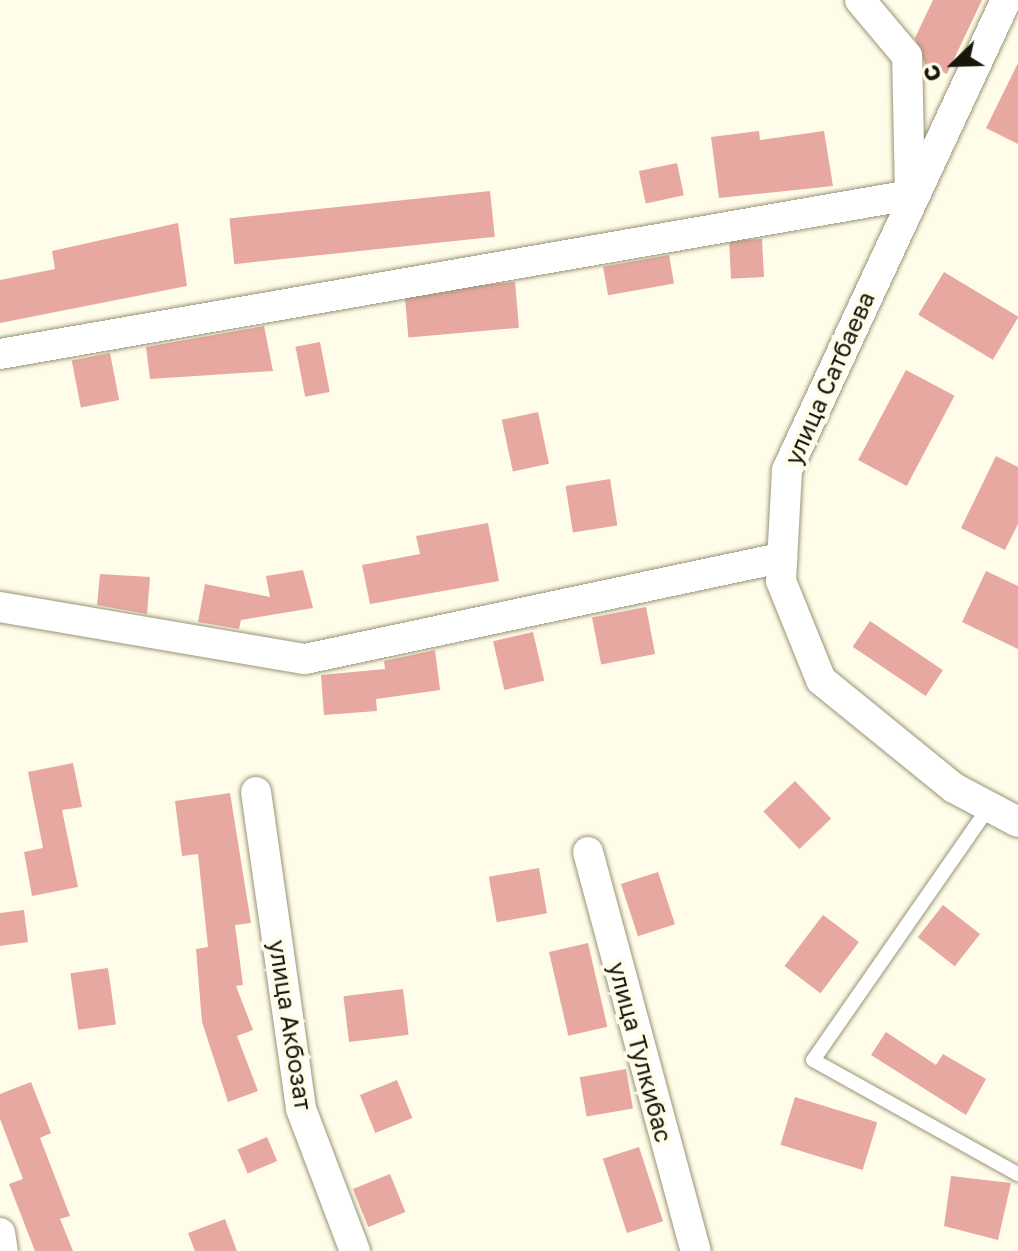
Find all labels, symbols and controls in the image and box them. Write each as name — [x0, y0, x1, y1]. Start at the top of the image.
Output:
north arrow — [914, 24, 994, 104]
text: С — [916, 61, 947, 86]
street label: улица Сатбаева — [778, 287, 880, 469]
street label: улица Акбозат — [263, 938, 319, 1112]
street label: улица Тулкибас — [603, 959, 679, 1145]

